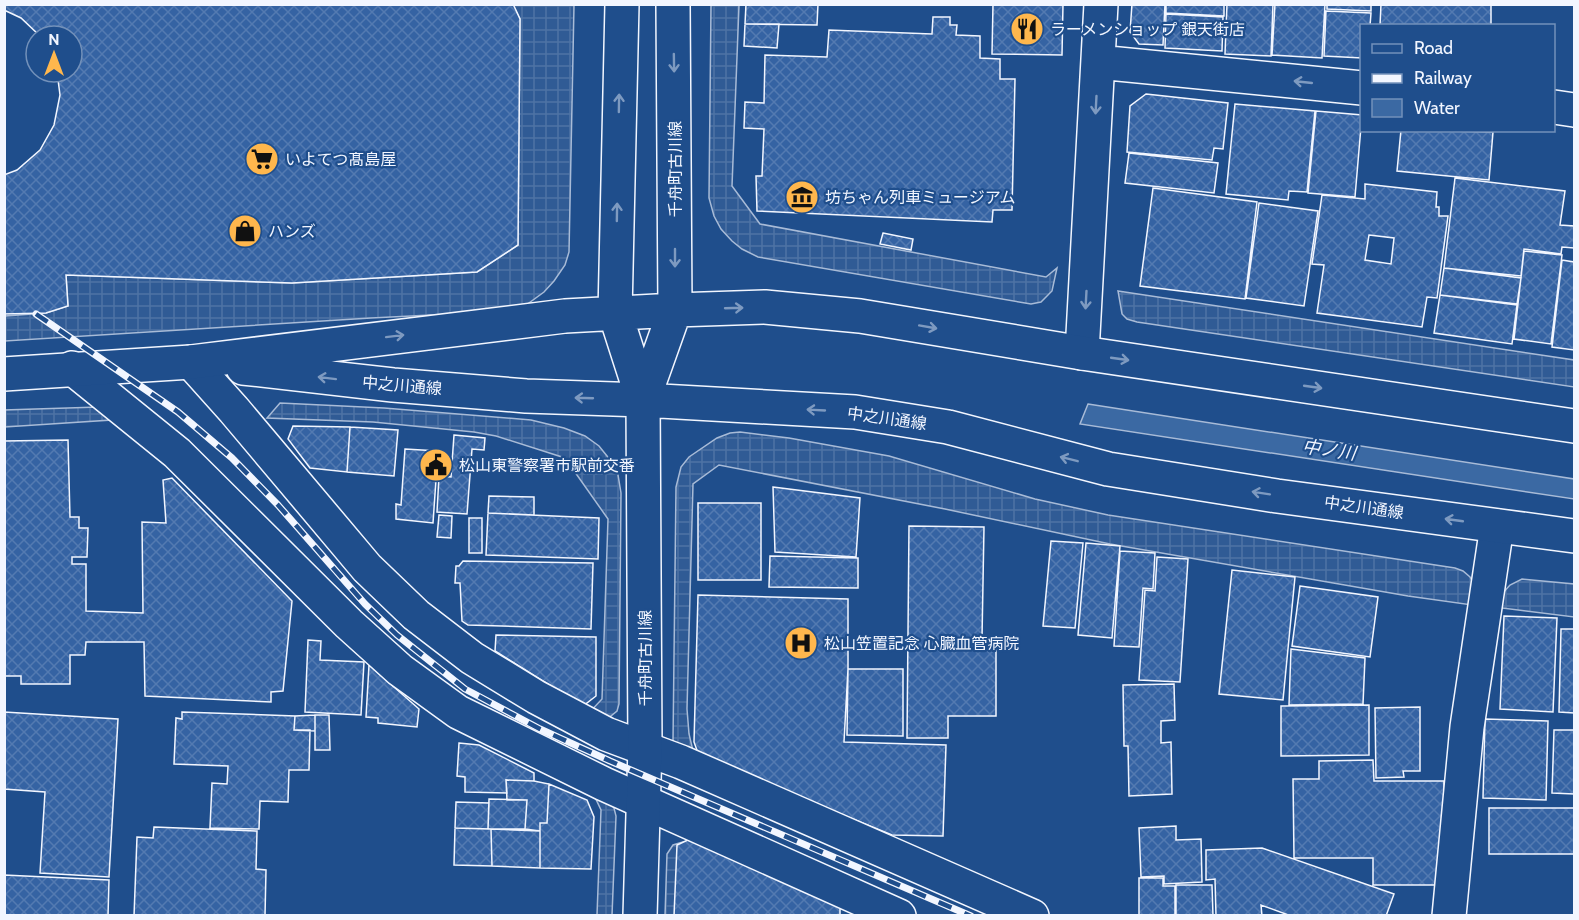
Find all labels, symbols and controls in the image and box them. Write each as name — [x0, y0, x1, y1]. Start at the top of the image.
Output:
restaurant icon: ラーメンショップ 銀天街店 — [1009, 11, 1045, 47]
place label: ラーメンショップ 銀天街店 — [1050, 20, 1245, 39]
north arrow — [24, 24, 84, 84]
legend — [1360, 24, 1555, 132]
text: N — [48, 30, 60, 49]
text: Road — [1414, 37, 1453, 59]
one-way arrow — [668, 52, 680, 72]
text: Railway — [1414, 67, 1472, 89]
one-way arrow — [1294, 76, 1314, 87]
one-way arrow — [613, 93, 625, 113]
one-way arrow — [1090, 94, 1101, 114]
text: Water — [1414, 97, 1460, 119]
street label: 千舟町古川線 — [666, 121, 685, 217]
supermarket icon: いよてつ髙島屋 — [244, 141, 280, 177]
place label: いよてつ髙島屋 — [285, 150, 396, 169]
museum icon: 坊ちゃん列車ミュージアム — [784, 179, 820, 215]
place label: 坊ちゃん列車ミュージアム — [825, 188, 1016, 207]
one-way arrow — [611, 203, 623, 223]
shop icon: ハンズ — [227, 213, 263, 249]
place label: ハンズ — [268, 222, 316, 241]
one-way arrow — [669, 247, 681, 267]
one-way arrow — [1080, 289, 1091, 309]
one-way arrow — [723, 302, 743, 314]
one-way arrow — [917, 322, 937, 333]
one-way arrow — [384, 331, 404, 342]
one-way arrow — [1110, 353, 1129, 364]
one-way arrow — [318, 372, 338, 383]
street label: 中之川通線 — [361, 373, 443, 398]
one-way arrow — [1303, 382, 1322, 393]
one-way arrow — [575, 392, 595, 403]
one-way arrow — [807, 404, 827, 415]
street label: 中之川通線 — [846, 404, 928, 433]
water label: 中ノ川 — [1301, 435, 1359, 465]
public building icon: 松山東警察署市駅前交番 — [418, 447, 454, 483]
one-way arrow — [1060, 452, 1079, 464]
place label: 松山東警察署市駅前交番 — [459, 456, 635, 475]
one-way arrow — [1252, 487, 1271, 498]
street label: 中之川通線 — [1323, 493, 1405, 522]
one-way arrow — [1445, 514, 1464, 525]
street label: 千舟町古川線 — [636, 610, 655, 706]
hospital icon: 松山笠置記念 心臓血管病院 — [783, 625, 819, 661]
place label: 松山笠置記念 心臓血管病院 — [824, 634, 1020, 653]

